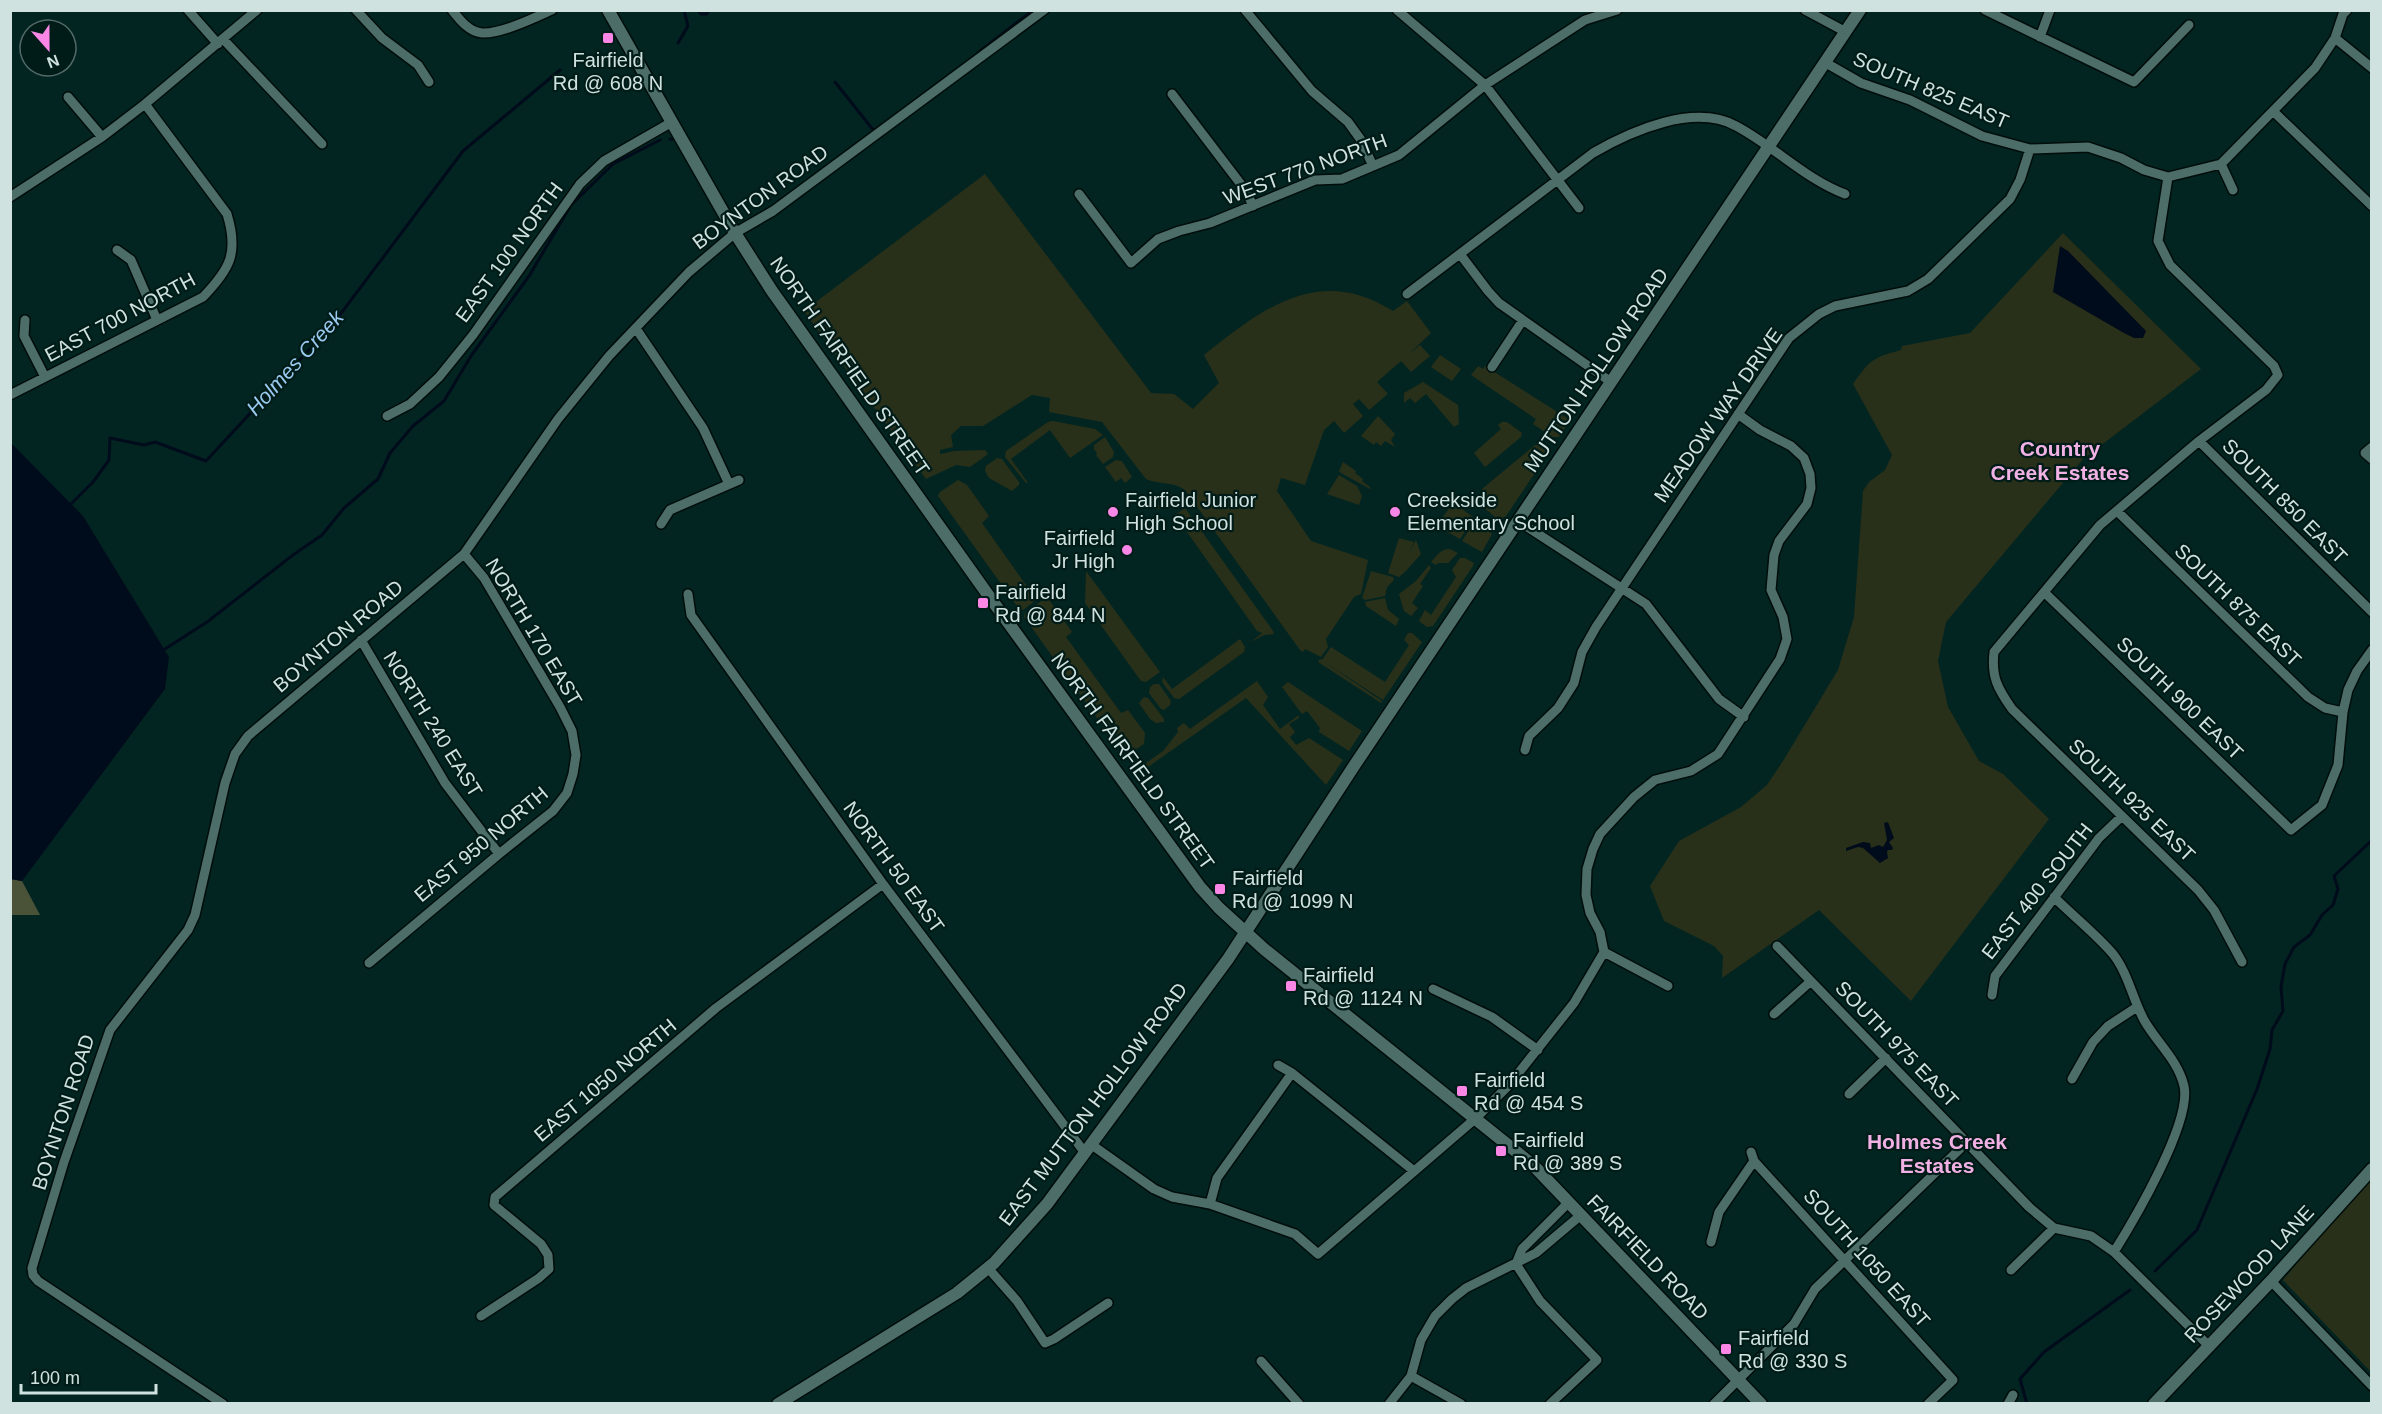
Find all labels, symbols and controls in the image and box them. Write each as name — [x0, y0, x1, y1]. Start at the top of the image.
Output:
north arrow — [18, 18, 78, 78]
marker: Fairfield Rd @ 608 N — [601, 31, 615, 45]
street label: SOUTH 825 EAST — [1850, 47, 2012, 133]
place label: Fairfield Rd @ 608 N — [553, 49, 663, 94]
text: N — [45, 52, 62, 72]
street label: WEST 770 NORTH — [1220, 129, 1390, 209]
street label: BOYNTON ROAD — [688, 141, 832, 253]
street label: EAST 100 NORTH — [451, 178, 567, 326]
street label: NORTH FAIRFIELD STREET — [766, 252, 934, 480]
street label: MUTTON HOLLOW ROAD — [1520, 264, 1672, 476]
street label: EAST 700 NORTH — [41, 268, 199, 366]
water label: Holmes Creek — [242, 304, 349, 420]
street label: MEADOW WAY DRIVE — [1650, 324, 1786, 506]
street label: SOUTH 850 EAST — [2218, 434, 2352, 568]
district label: Country Creek Estates — [1991, 437, 2129, 484]
place label: Fairfield Junior High School — [1125, 489, 1257, 534]
place label: Creekside Elementary School — [1407, 489, 1575, 534]
marker: Fairfield Junior High School — [1106, 505, 1120, 519]
marker: Creekside Elementary School — [1388, 505, 1402, 519]
place label: Fairfield Jr High — [1044, 527, 1115, 572]
street label: SOUTH 875 EAST — [2170, 539, 2306, 671]
marker: Fairfield Jr High — [1120, 543, 1134, 557]
street label: NORTH 170 EAST — [481, 555, 587, 709]
street label: BOYNTON ROAD — [269, 576, 407, 696]
place label: Fairfield Rd @ 844 N — [995, 581, 1105, 626]
marker: Fairfield Rd @ 844 N — [976, 596, 990, 610]
street label: SOUTH 900 EAST — [2112, 632, 2248, 764]
street label: NORTH 240 EAST — [379, 647, 487, 801]
street label: NORTH FAIRFIELD STREET — [1047, 649, 1219, 873]
street label: SOUTH 925 EAST — [2064, 734, 2200, 866]
street label: EAST 950 NORTH — [410, 782, 552, 906]
street label: NORTH 50 EAST — [839, 797, 949, 937]
street label: EAST 400 SOUTH — [1977, 819, 2097, 963]
place label: Fairfield Rd @ 1099 N — [1232, 867, 1353, 912]
marker: Fairfield Rd @ 1099 N — [1213, 882, 1227, 896]
place label: Fairfield Rd @ 1124 N — [1303, 964, 1423, 1009]
street label: SOUTH 975 EAST — [1831, 976, 1963, 1112]
street label: EAST MUTTON HOLLOW ROAD — [994, 978, 1192, 1230]
marker: Fairfield Rd @ 1124 N — [1284, 979, 1298, 993]
street label: EAST 1050 NORTH — [530, 1014, 680, 1146]
street label: BOYNTON ROAD — [28, 1032, 98, 1192]
place label: Fairfield Rd @ 454 S — [1474, 1069, 1583, 1114]
marker: Fairfield Rd @ 454 S — [1455, 1084, 1469, 1098]
place label: Fairfield Rd @ 389 S — [1513, 1129, 1622, 1174]
district label: Holmes Creek Estates — [1867, 1130, 2007, 1177]
marker: Fairfield Rd @ 389 S — [1494, 1144, 1508, 1158]
street label: SOUTH 1050 EAST — [1799, 1185, 1935, 1331]
street label: FAIRFIELD ROAD — [1583, 1190, 1713, 1324]
street label: ROSEWOOD LANE — [2180, 1201, 2318, 1347]
place label: Fairfield Rd @ 330 S — [1738, 1327, 1847, 1372]
marker: Fairfield Rd @ 330 S — [1719, 1342, 1733, 1356]
scale bar — [21, 1357, 156, 1395]
text: 100 m — [30, 1368, 80, 1388]

